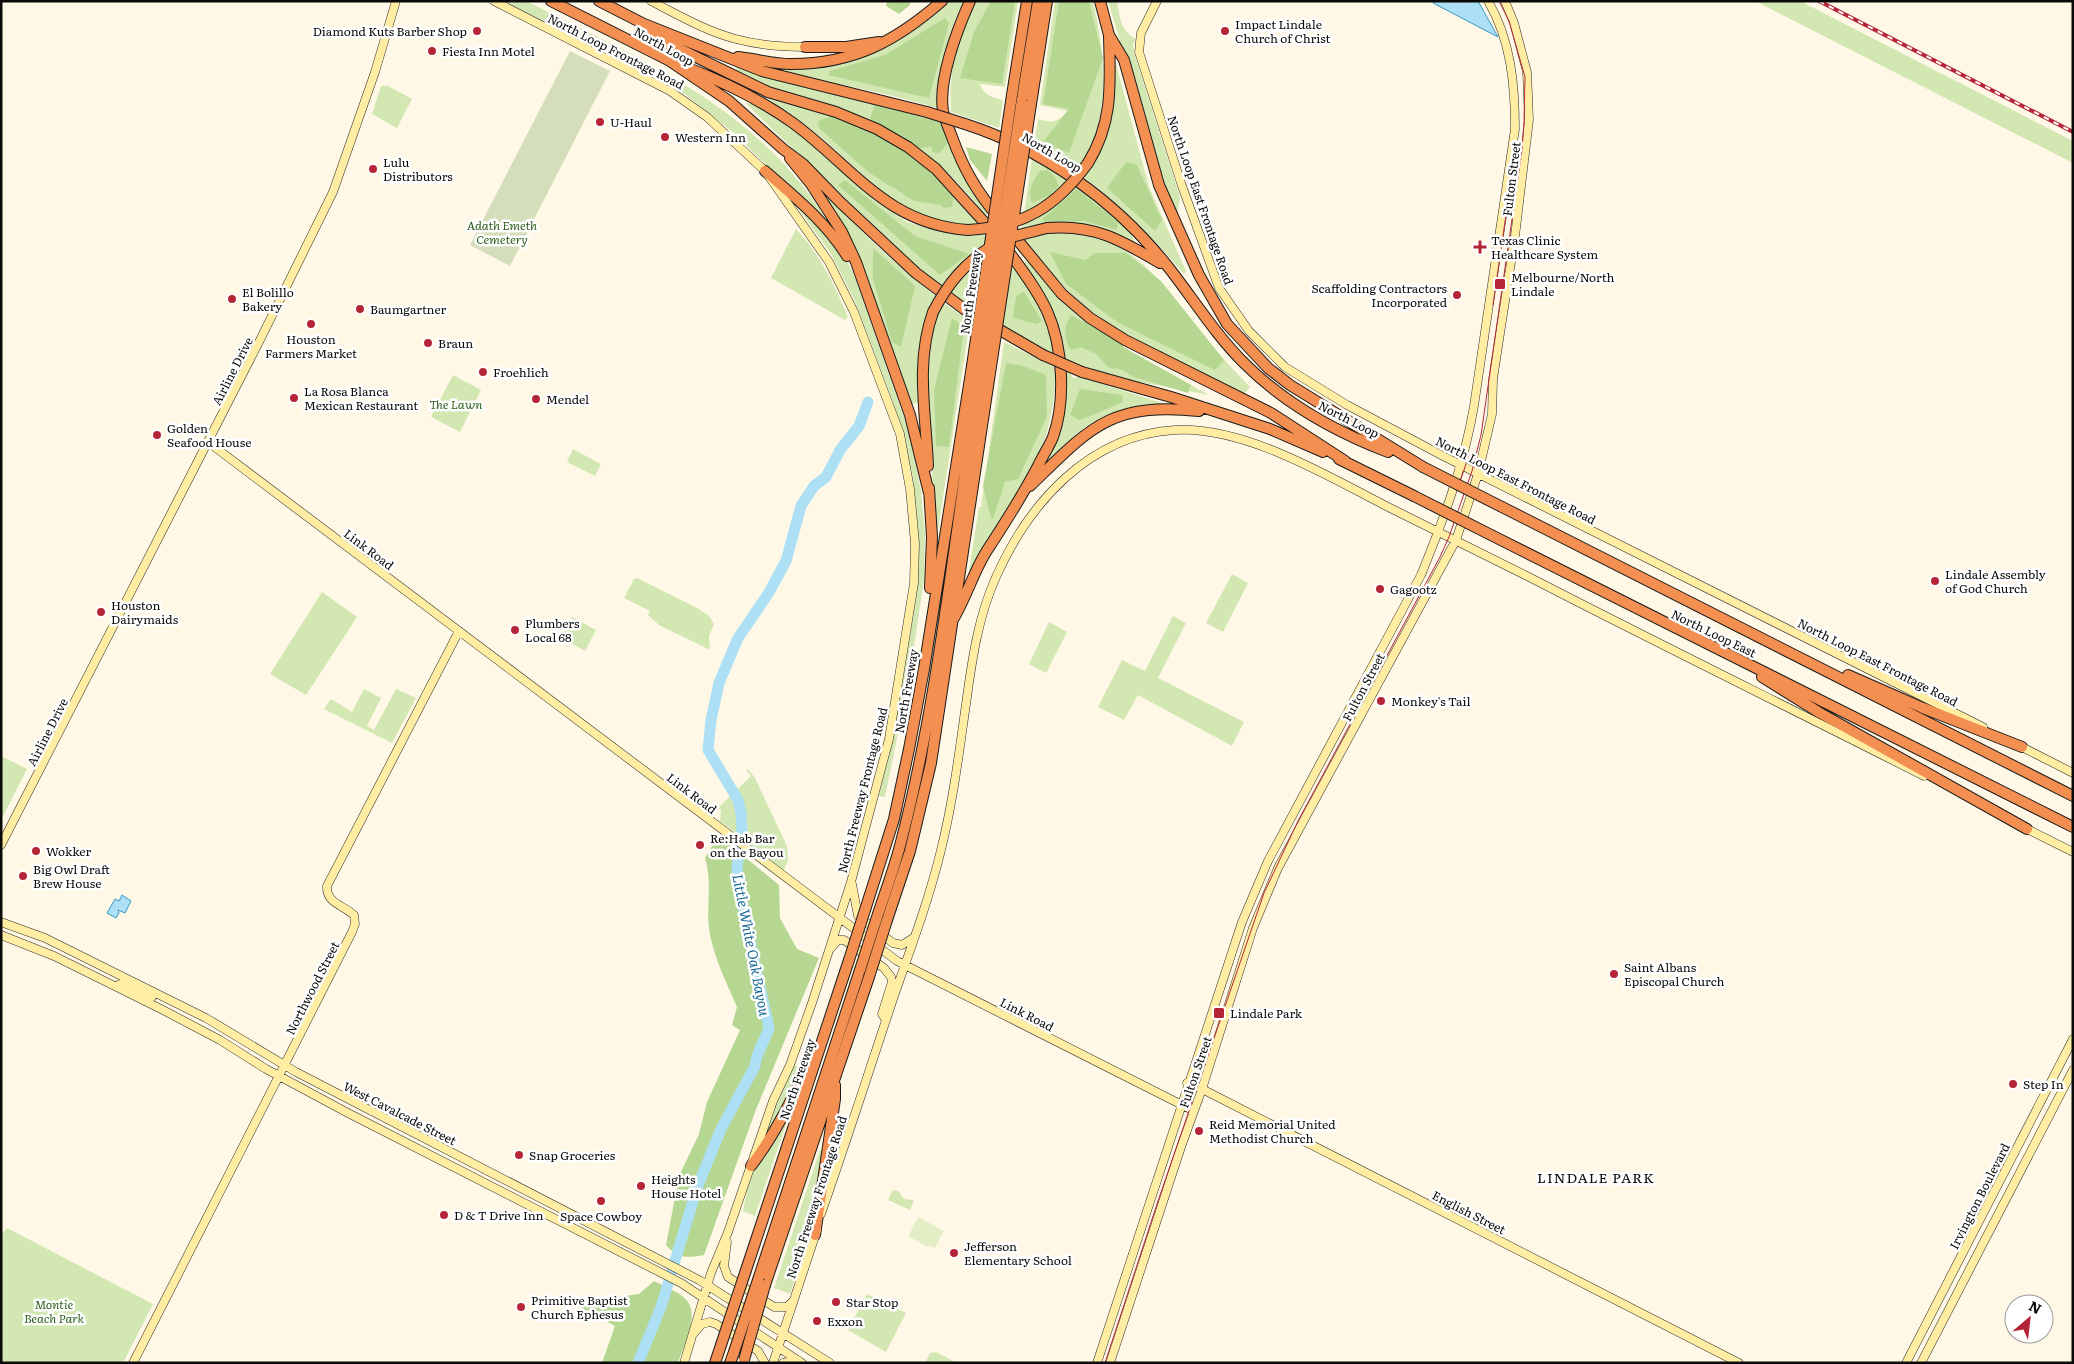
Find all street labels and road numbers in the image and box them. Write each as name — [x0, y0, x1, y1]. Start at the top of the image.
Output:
street label: North Loop Frontage Road — [545, 9, 688, 94]
street label: North Loop — [631, 22, 697, 70]
street label: North Loop East Frontage Road — [1164, 113, 1239, 288]
street label: North Loop — [1019, 128, 1085, 176]
street label: Fulton Street — [1497, 141, 1525, 217]
street label: North Freeway — [955, 249, 985, 335]
street label: Airline Drive — [207, 334, 257, 408]
street label: North Loop — [1315, 396, 1383, 442]
street label: North Loop East Frontage Road — [1433, 432, 1600, 529]
street label: Link Road — [340, 524, 398, 574]
street label: North Loop East — [1668, 605, 1760, 661]
street label: North Loop East Frontage Road — [1795, 614, 1962, 711]
street label: North Freeway — [890, 647, 922, 734]
street label: Fulton Street — [1337, 650, 1389, 724]
street label: Airline Drive — [22, 695, 72, 769]
street label: North Freeway Frontage Road — [833, 705, 891, 875]
street label: Link Road — [663, 768, 721, 818]
street label: Northwood Street — [281, 938, 343, 1038]
street label: Link Road — [997, 993, 1058, 1036]
street label: Fulton Street — [1174, 1033, 1216, 1110]
street label: North Freeway — [775, 1036, 819, 1122]
street label: West Cavalcade Street — [340, 1077, 460, 1149]
street label: North Freeway Frontage Road — [781, 1113, 851, 1281]
street label: Irvington Boulevard — [1944, 1139, 2014, 1252]
street label: English Street — [1429, 1186, 1509, 1238]

